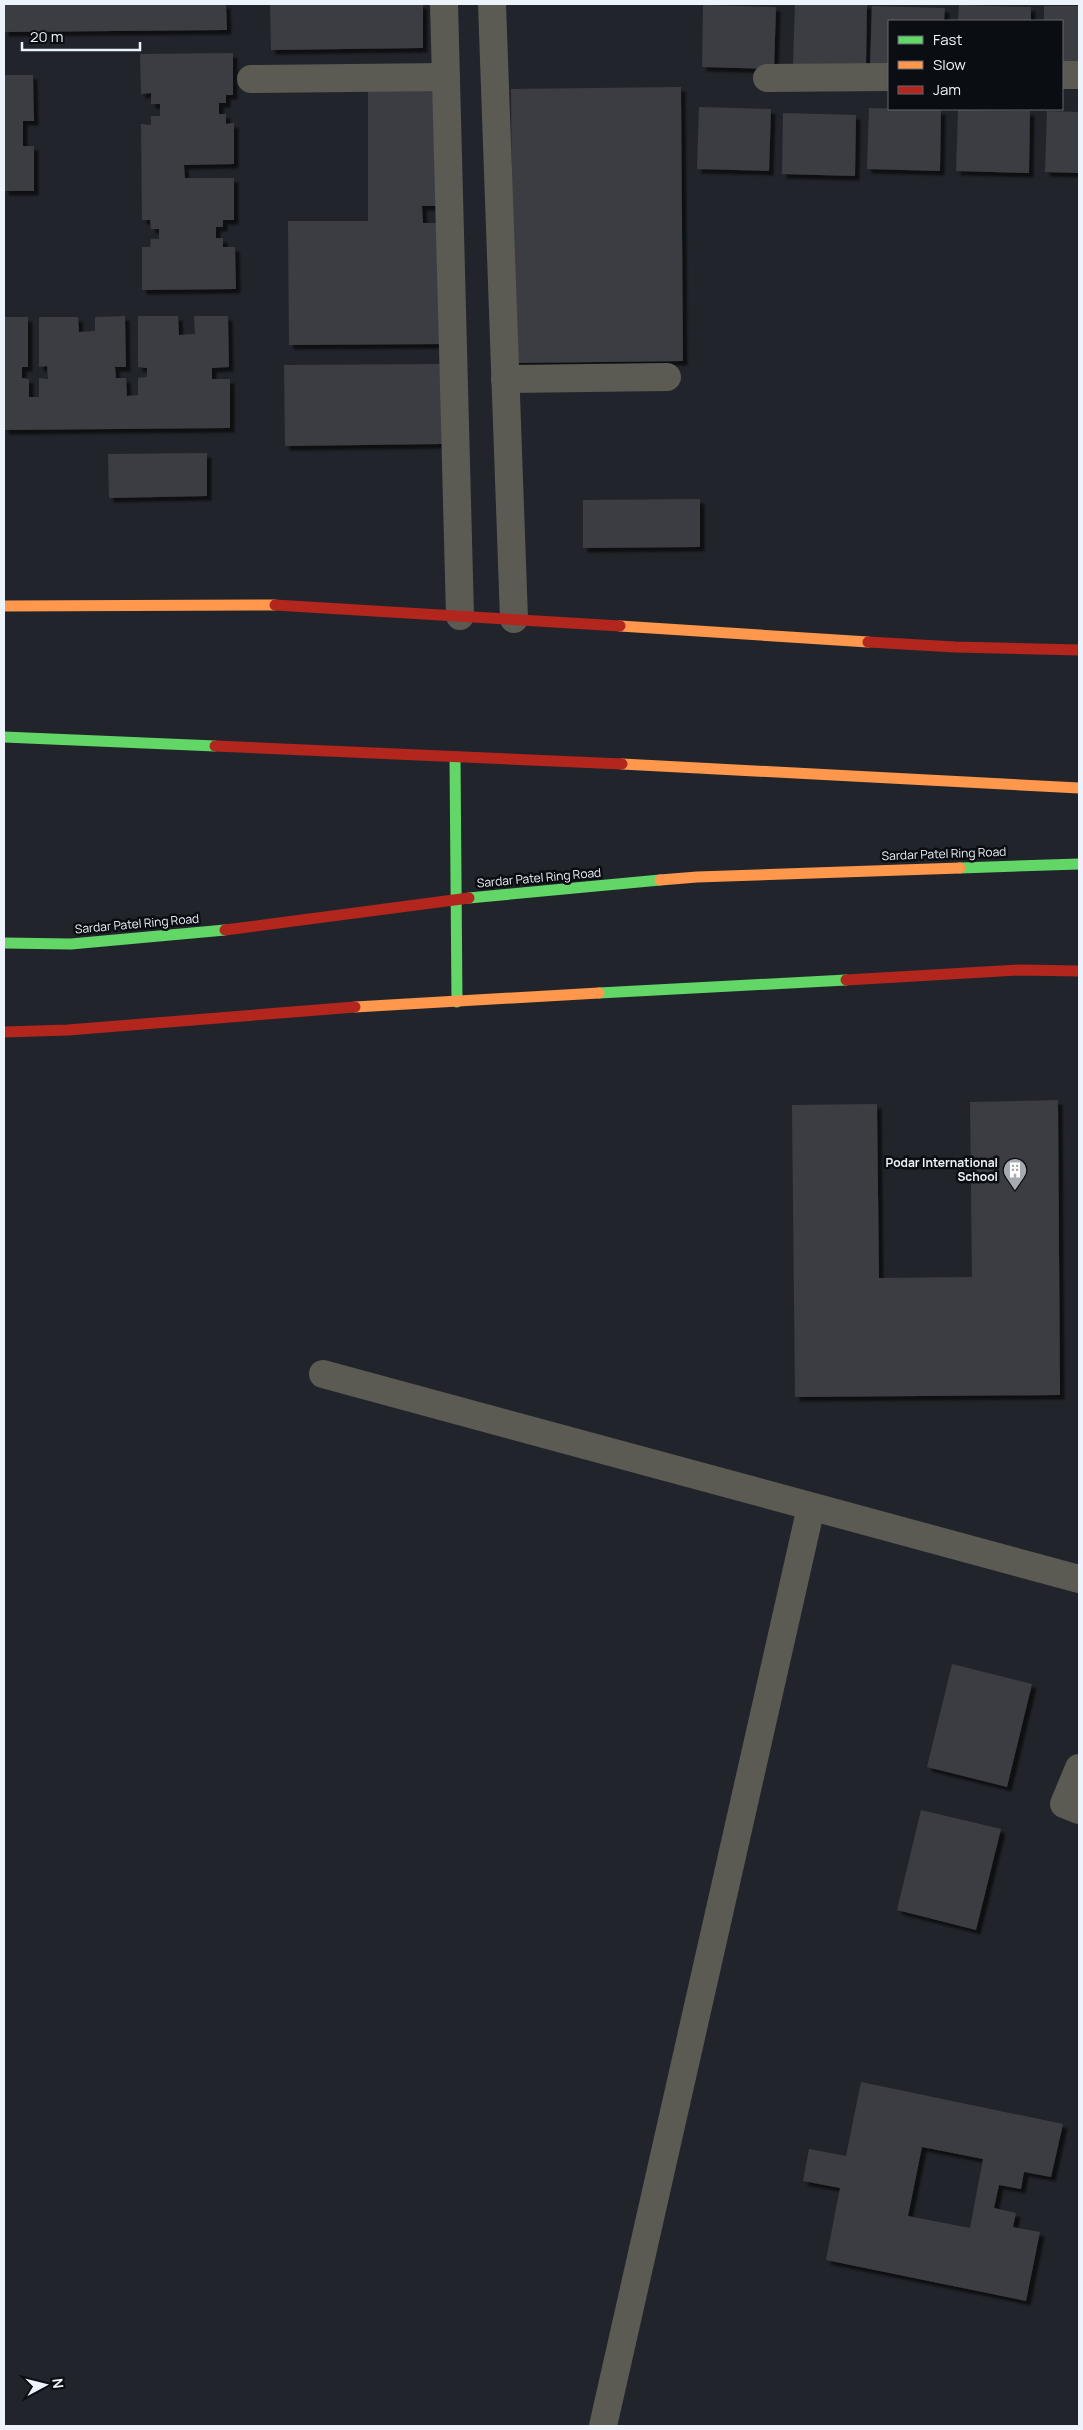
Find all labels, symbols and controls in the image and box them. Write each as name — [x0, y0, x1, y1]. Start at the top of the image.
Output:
scale bar — [22, 20, 140, 52]
legend — [888, 20, 1063, 110]
text: 20 m — [30, 26, 63, 47]
text: Fast — [933, 29, 962, 50]
text: Slow — [933, 54, 966, 75]
text: Jam — [933, 79, 961, 100]
street label: Sardar Patel Ring Road — [881, 843, 1007, 864]
street label: Sardar Patel Ring Road — [476, 864, 602, 891]
street label: Sardar Patel Ring Road — [74, 910, 200, 937]
place label: Podar International School — [886, 1154, 998, 1185]
building icon: Podar International School — [1002, 1157, 1028, 1191]
north arrow — [20, 2360, 70, 2410]
text: N — [48, 2377, 68, 2390]

